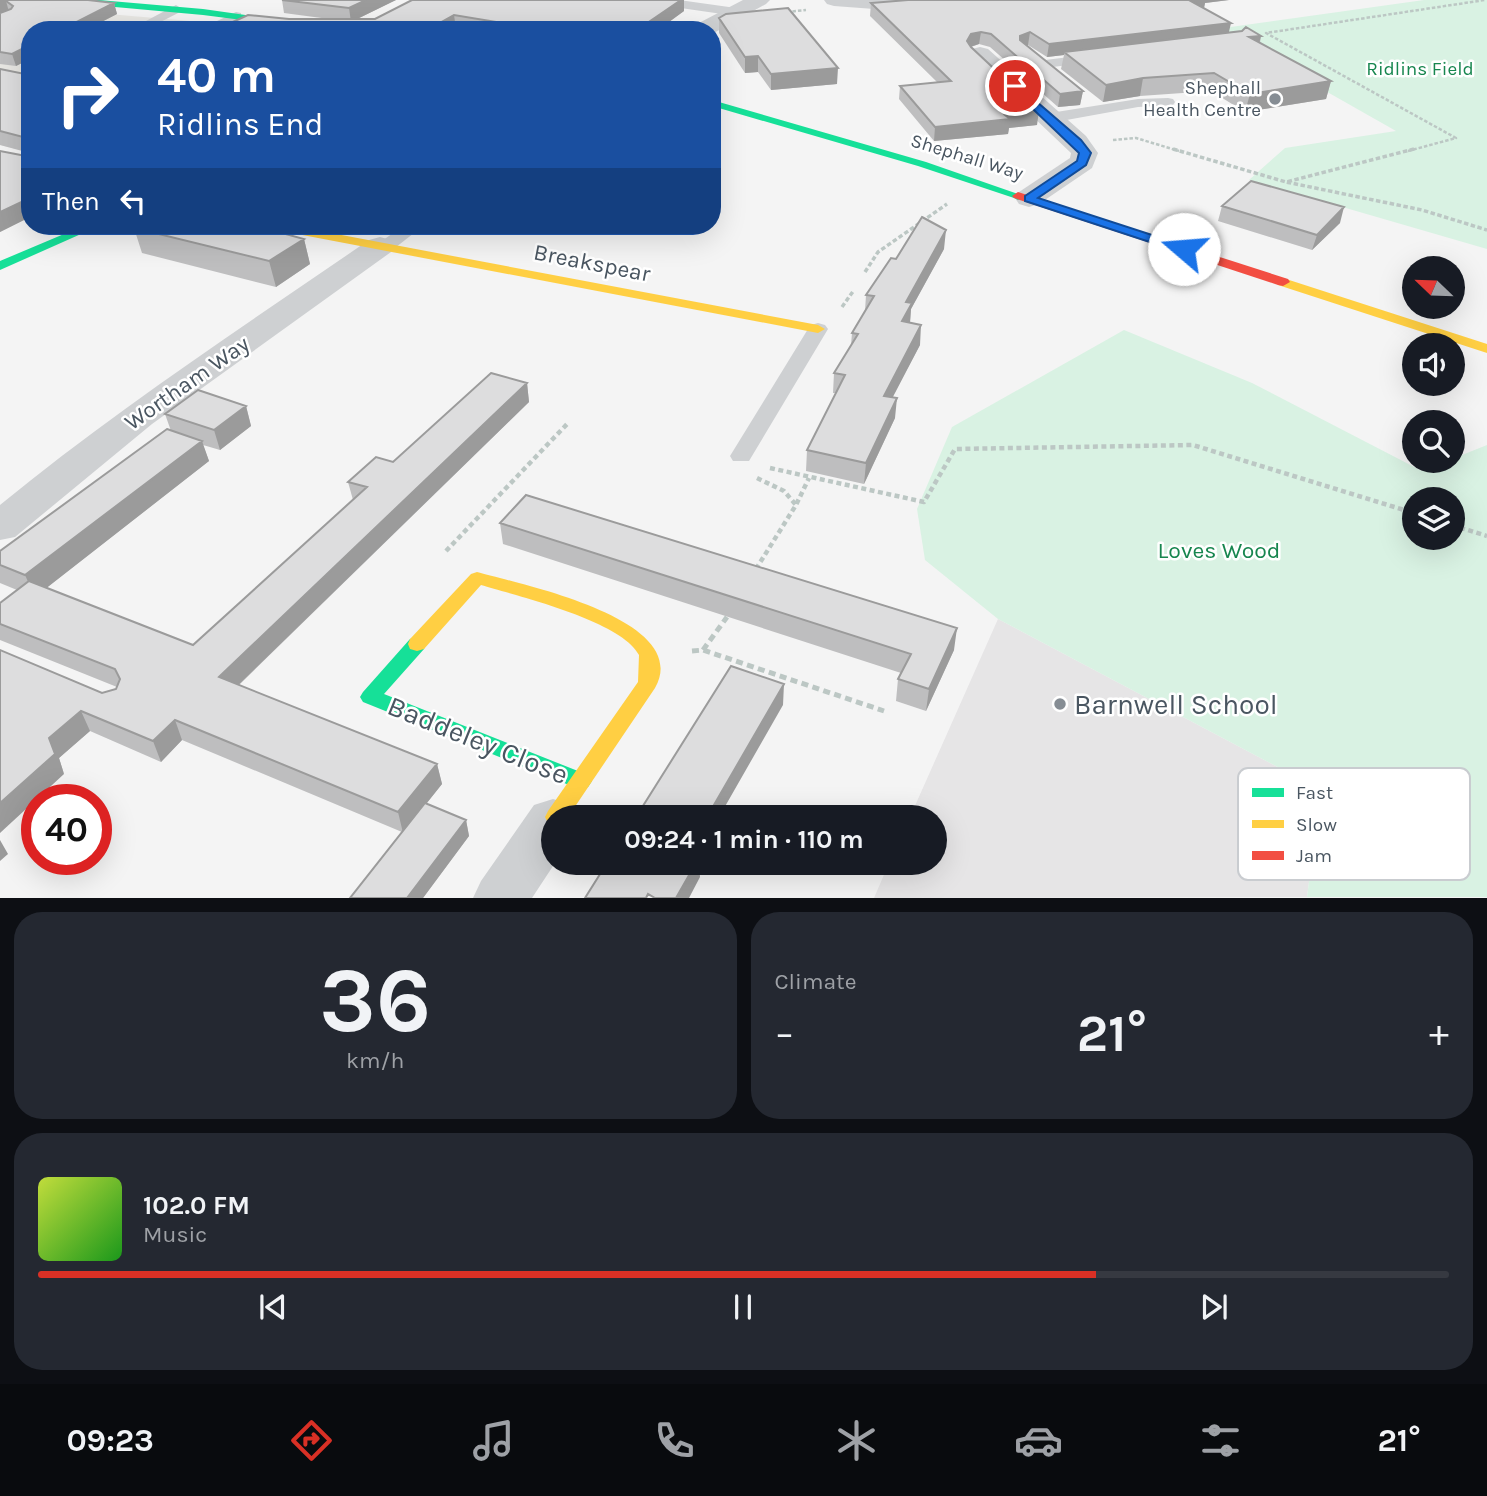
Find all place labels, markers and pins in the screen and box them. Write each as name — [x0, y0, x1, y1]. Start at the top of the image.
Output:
pin — [985, 56, 1045, 116]
place label: Shephall Health Centre — [1143, 77, 1261, 121]
marker: Shephall Health Centre — [1267, 91, 1283, 107]
place label: Barnwell School — [1074, 688, 1278, 721]
marker: Barnwell School — [1052, 696, 1068, 712]

